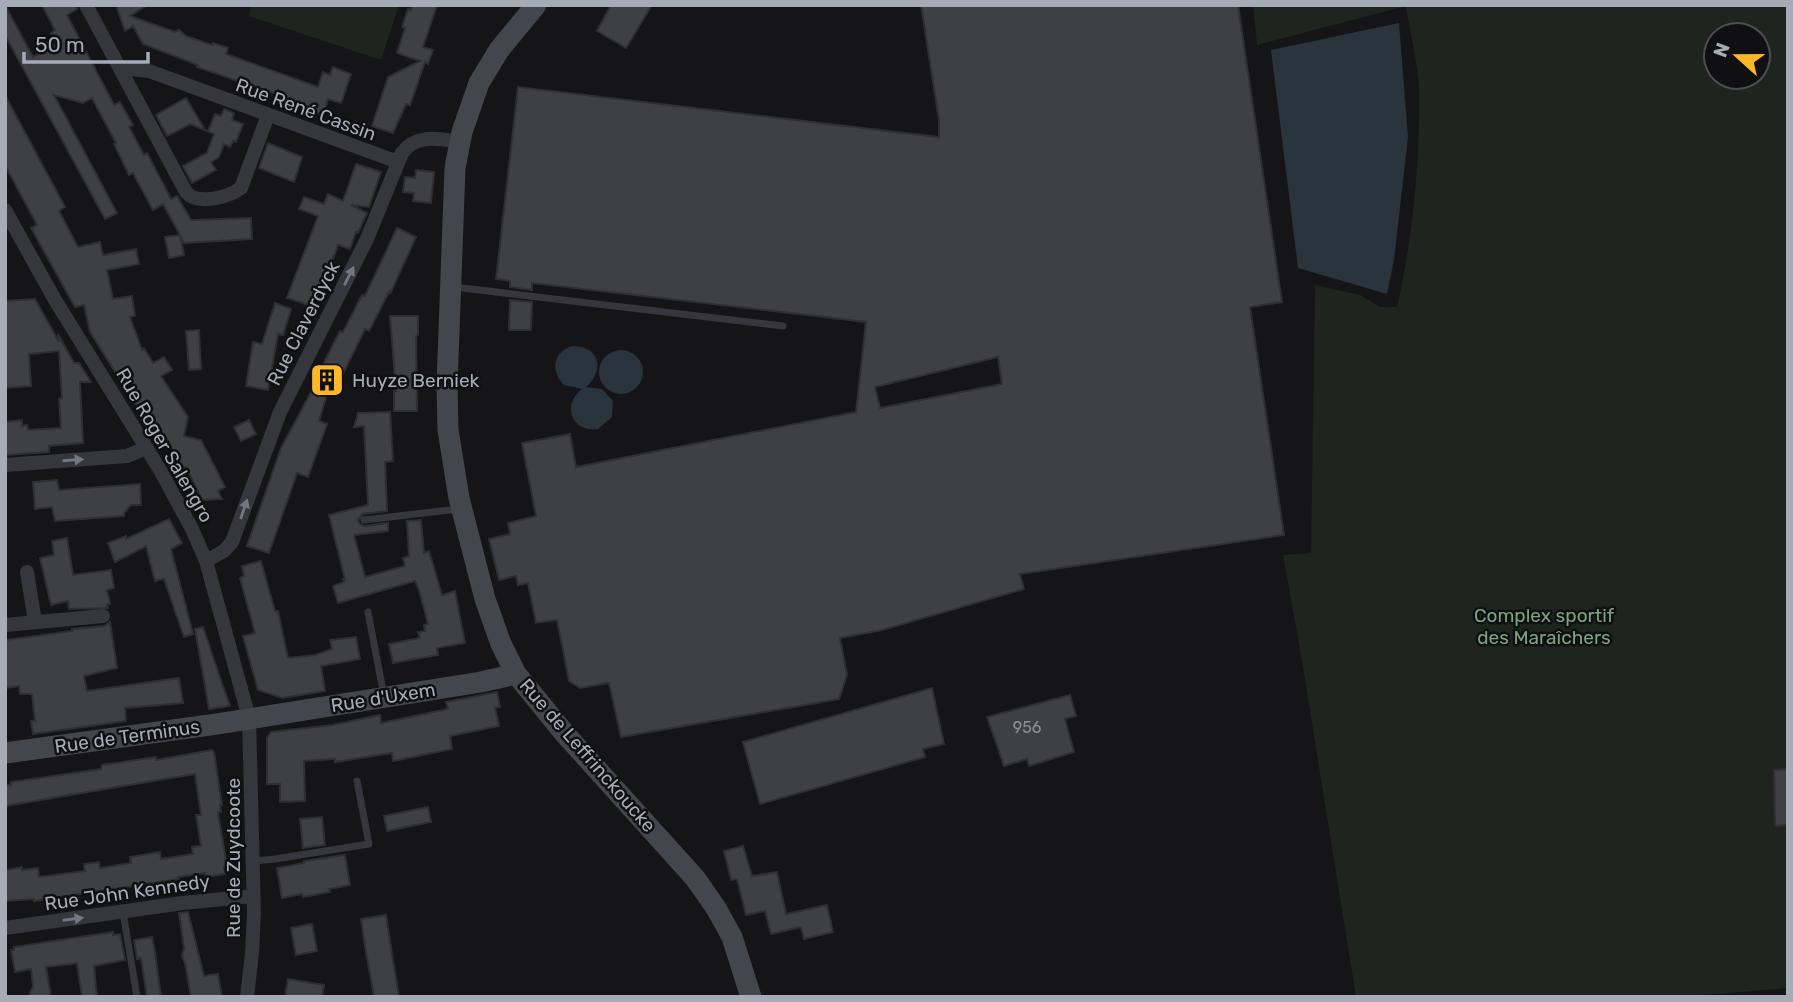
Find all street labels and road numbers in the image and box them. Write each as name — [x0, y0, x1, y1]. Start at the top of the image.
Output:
street label: Rue René Cassin — [233, 73, 379, 146]
street label: Rue Claverdyck — [262, 257, 345, 389]
street label: Rue Roger Salengro — [111, 364, 218, 526]
street label: Rue de Leffrinckoucke — [515, 674, 661, 837]
street label: Rue d'Uxem — [329, 678, 437, 717]
street label: Rue de Terminus — [53, 715, 201, 758]
street label: Rue de Zuydcoote — [222, 778, 245, 938]
street label: Rue John Kennedy — [43, 869, 211, 915]

